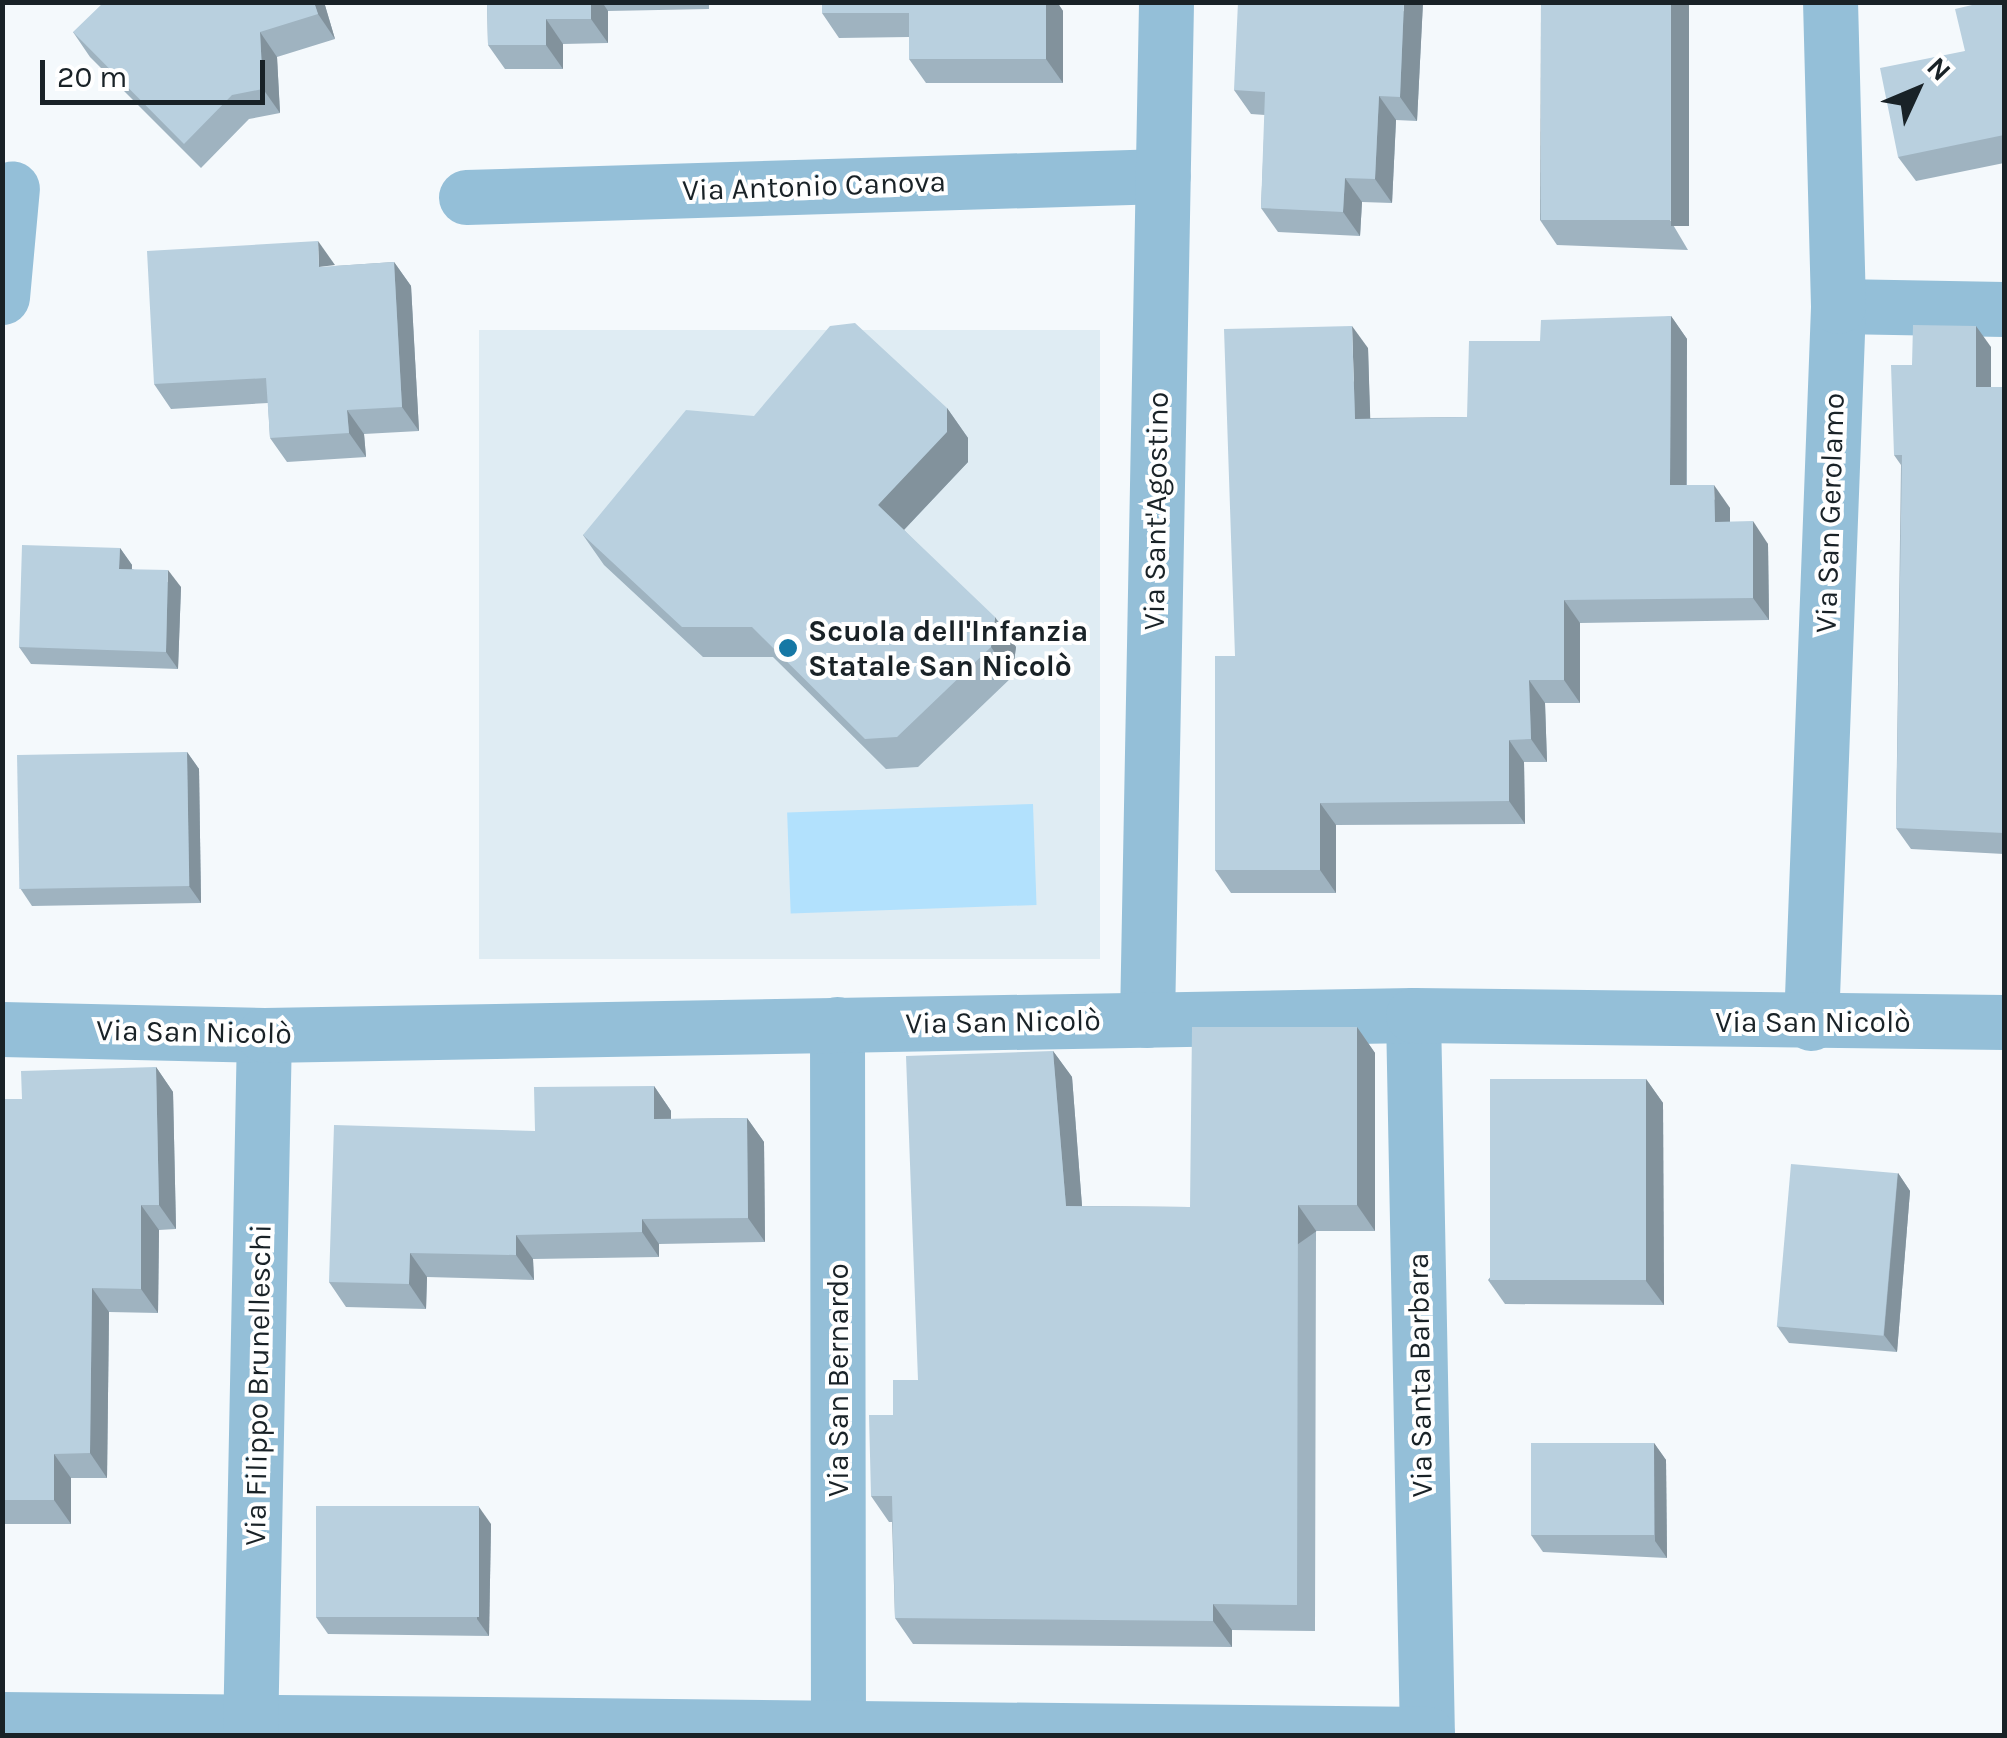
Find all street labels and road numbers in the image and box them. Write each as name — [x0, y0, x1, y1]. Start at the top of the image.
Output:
street label: Via Antonio Canova — [681, 163, 947, 209]
street label: Via Sant'Agostino — [1136, 391, 1176, 631]
street label: Via San Gerolamo — [1808, 392, 1852, 634]
street label: Via San Nicolò — [905, 1002, 1101, 1042]
street label: Via San Nicolò — [1715, 1004, 1911, 1040]
street label: Via San Nicolò — [96, 1012, 292, 1052]
street label: Via Filippo Brunelleschi — [237, 1224, 279, 1546]
street label: Via Santa Barbara — [1400, 1252, 1440, 1498]
street label: Via San Bernardo — [820, 1263, 856, 1497]

